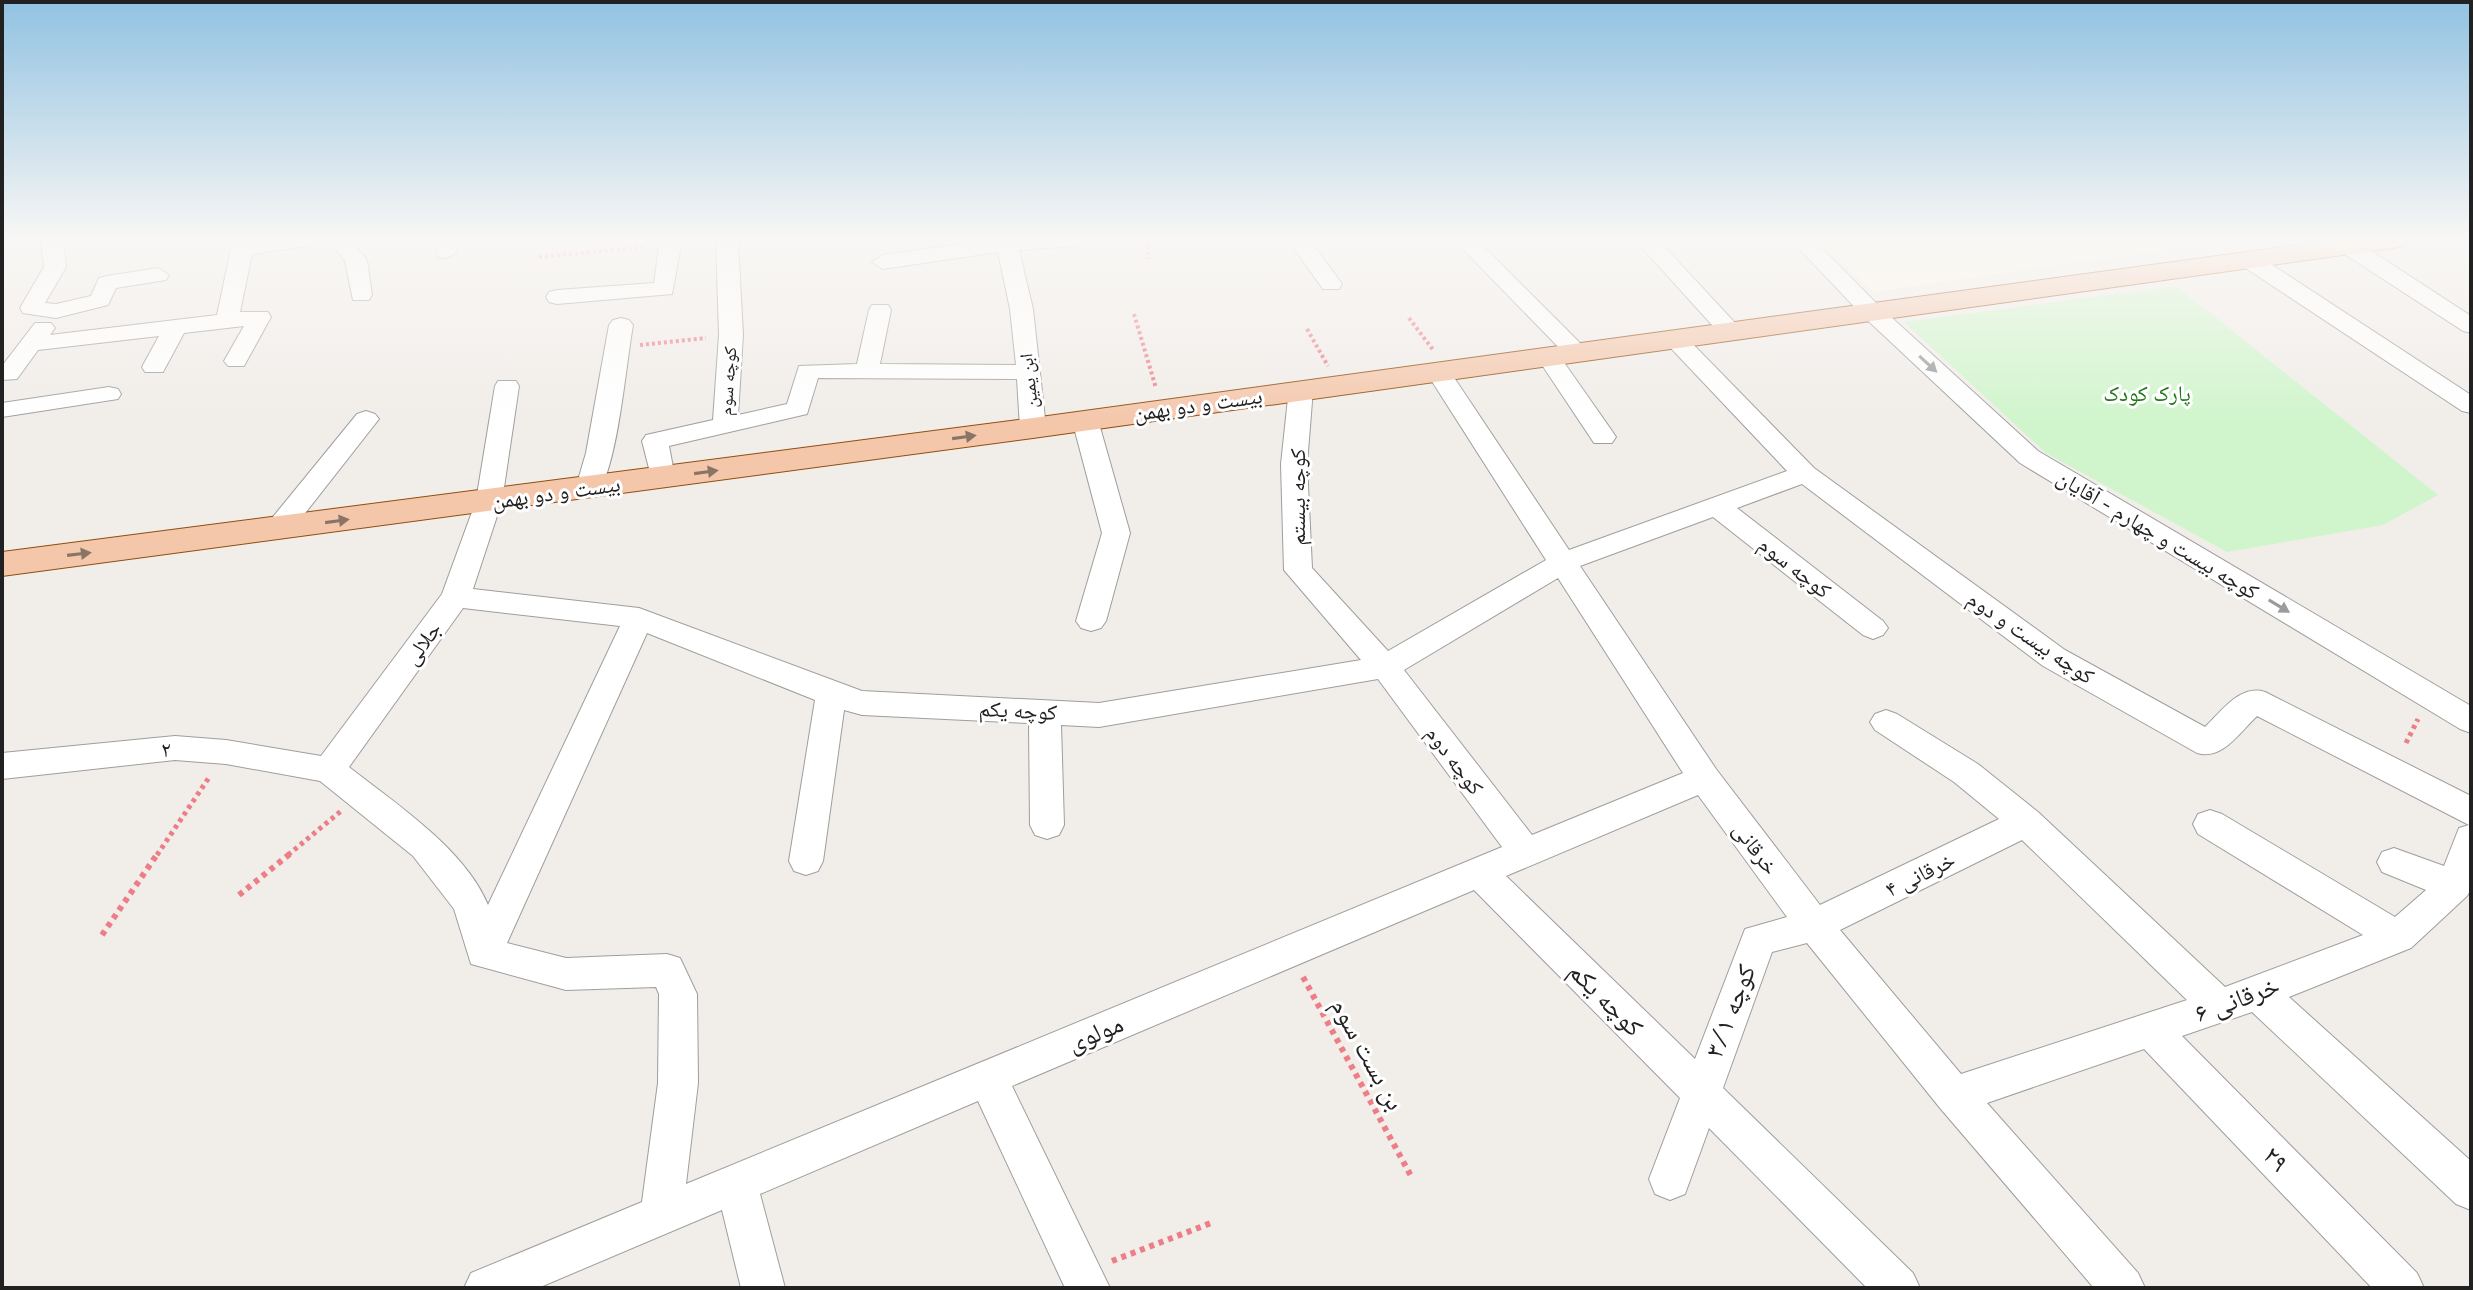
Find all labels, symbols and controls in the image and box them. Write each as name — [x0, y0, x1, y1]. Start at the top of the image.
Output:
street label: کوچه سوم — [715, 345, 742, 416]
street label: ابن یمین — [1015, 353, 1043, 409]
one-way arrow — [1919, 355, 1938, 373]
park label: پارک کودک — [2103, 380, 2191, 407]
street label: بیست و دو بهمن — [1132, 382, 1264, 427]
one-way arrow — [952, 430, 977, 443]
street label: کوچه بیستم — [1284, 448, 1312, 546]
street label: کوچه بیست و چهارم - آقایان — [2051, 463, 2264, 606]
one-way arrow — [694, 465, 719, 478]
street label: بیست و دو بهمن — [490, 470, 622, 515]
one-way arrow — [325, 514, 350, 527]
street label: کوچه سوم — [1752, 531, 1836, 605]
one-way arrow — [67, 548, 92, 561]
street label: کوچه بیست و دوم — [1962, 585, 2099, 691]
one-way arrow — [2268, 599, 2290, 613]
street label: جلالی — [398, 616, 447, 670]
street label: کوچه یکم — [978, 695, 1058, 727]
street label: کوچه دوم — [1419, 721, 1489, 801]
street label: ۲ — [160, 736, 172, 762]
street label: خرقانی — [1727, 817, 1784, 880]
street label: خرقانی ۴ — [1881, 846, 1960, 903]
street label: کوچه یکم — [1561, 956, 1649, 1044]
street label: کوچه ۳/۱ — [1699, 960, 1762, 1062]
street label: خرقانی ۶ — [2191, 970, 2284, 1029]
street label: بن بست سوم — [1322, 993, 1411, 1117]
street label: مولوی — [1063, 1008, 1128, 1059]
street label: ۲۹ — [2257, 1140, 2295, 1178]

